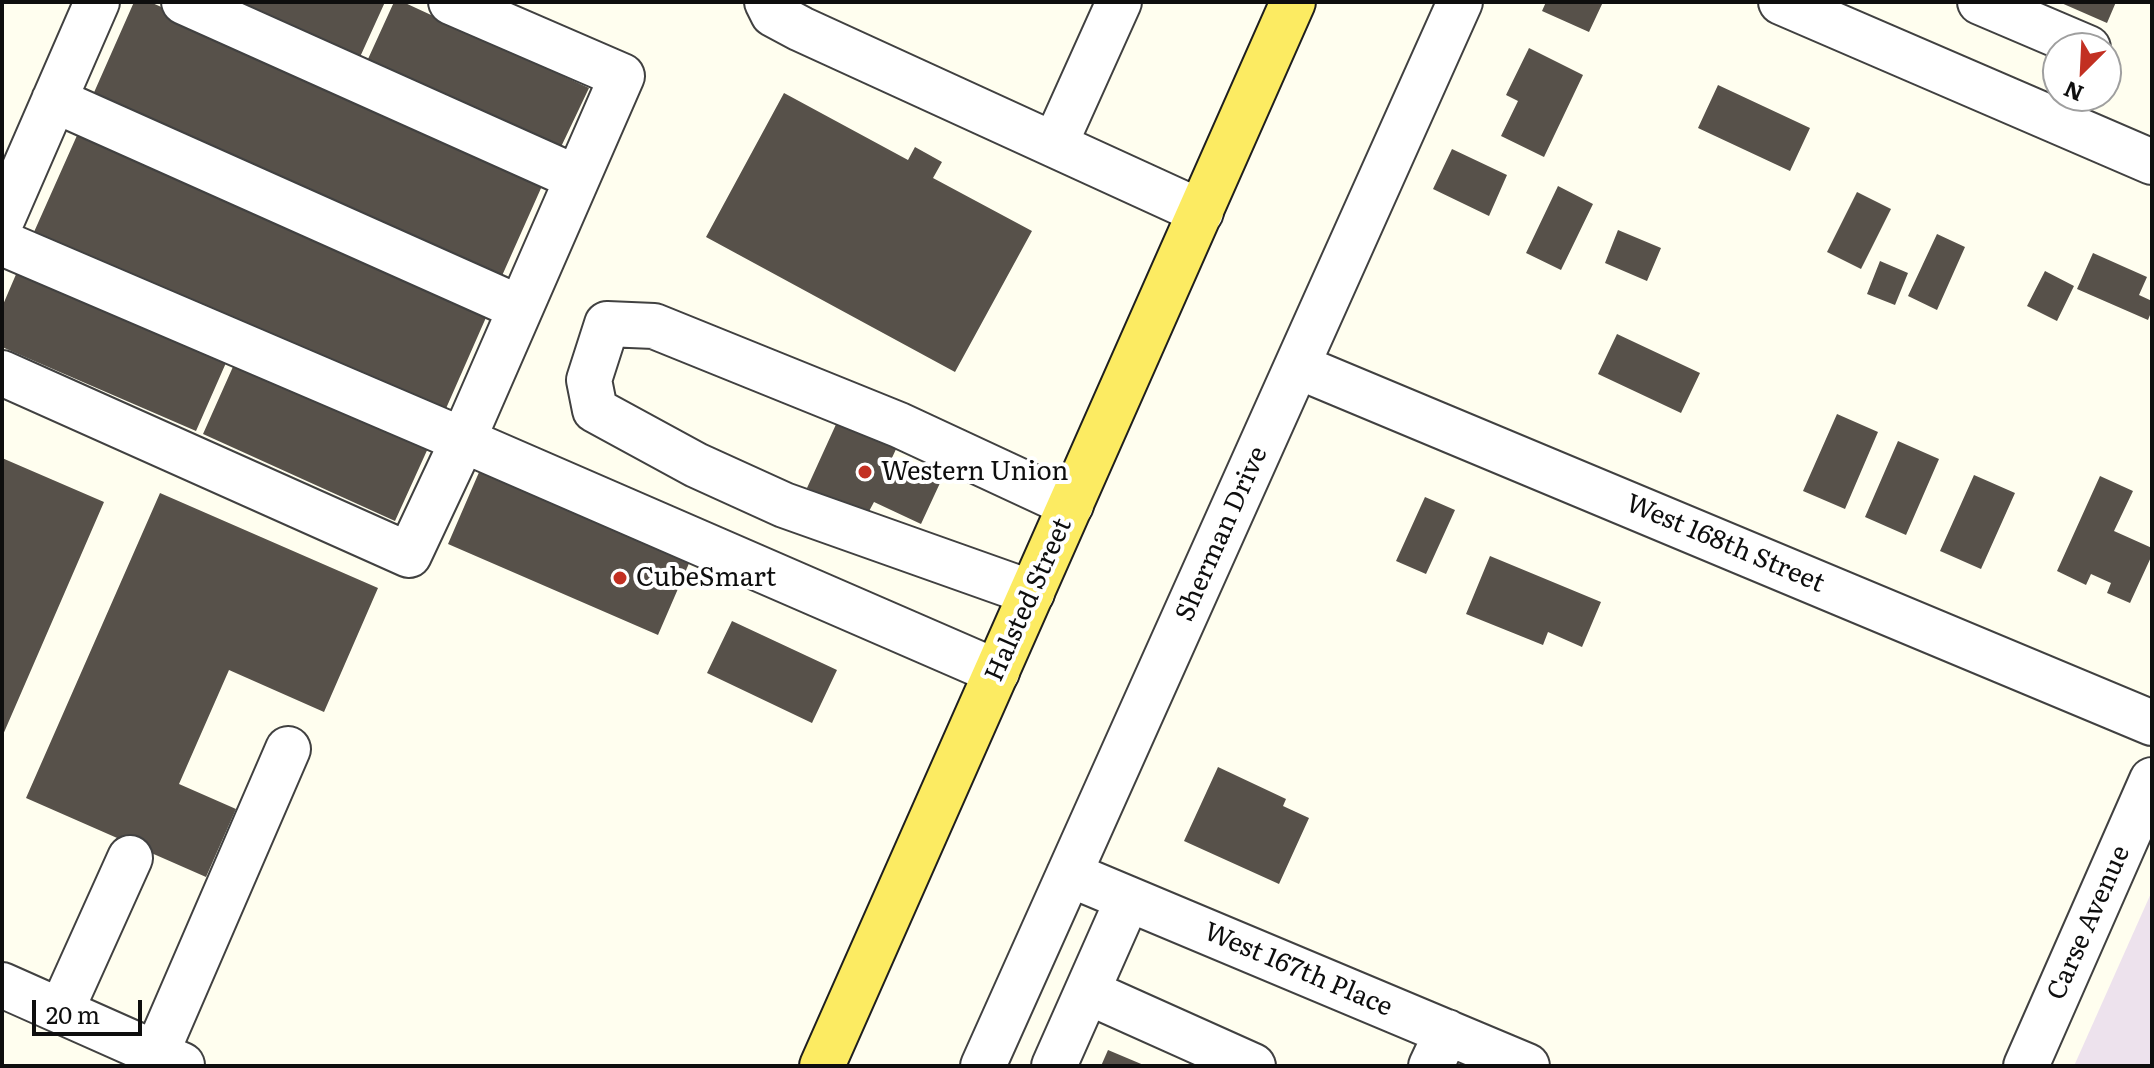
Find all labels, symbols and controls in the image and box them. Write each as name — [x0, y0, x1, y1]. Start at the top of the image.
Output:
north arrow — [2042, 32, 2122, 112]
text: N — [2058, 74, 2088, 111]
street label: Sherman Drive — [1170, 442, 1274, 626]
place label: Western Union — [881, 456, 1069, 488]
marker: Western Union — [856, 463, 874, 481]
street label: West 168th Street — [1621, 488, 1829, 600]
street label: Halsted Street — [979, 514, 1079, 686]
place label: CubeSmart — [636, 562, 776, 594]
marker: CubeSmart — [611, 569, 629, 587]
street label: Carse Avenue — [2041, 841, 2137, 1005]
street label: West 167th Place — [1199, 916, 1397, 1024]
scale bar — [36, 984, 146, 1034]
text: 20 m — [46, 996, 100, 1031]

